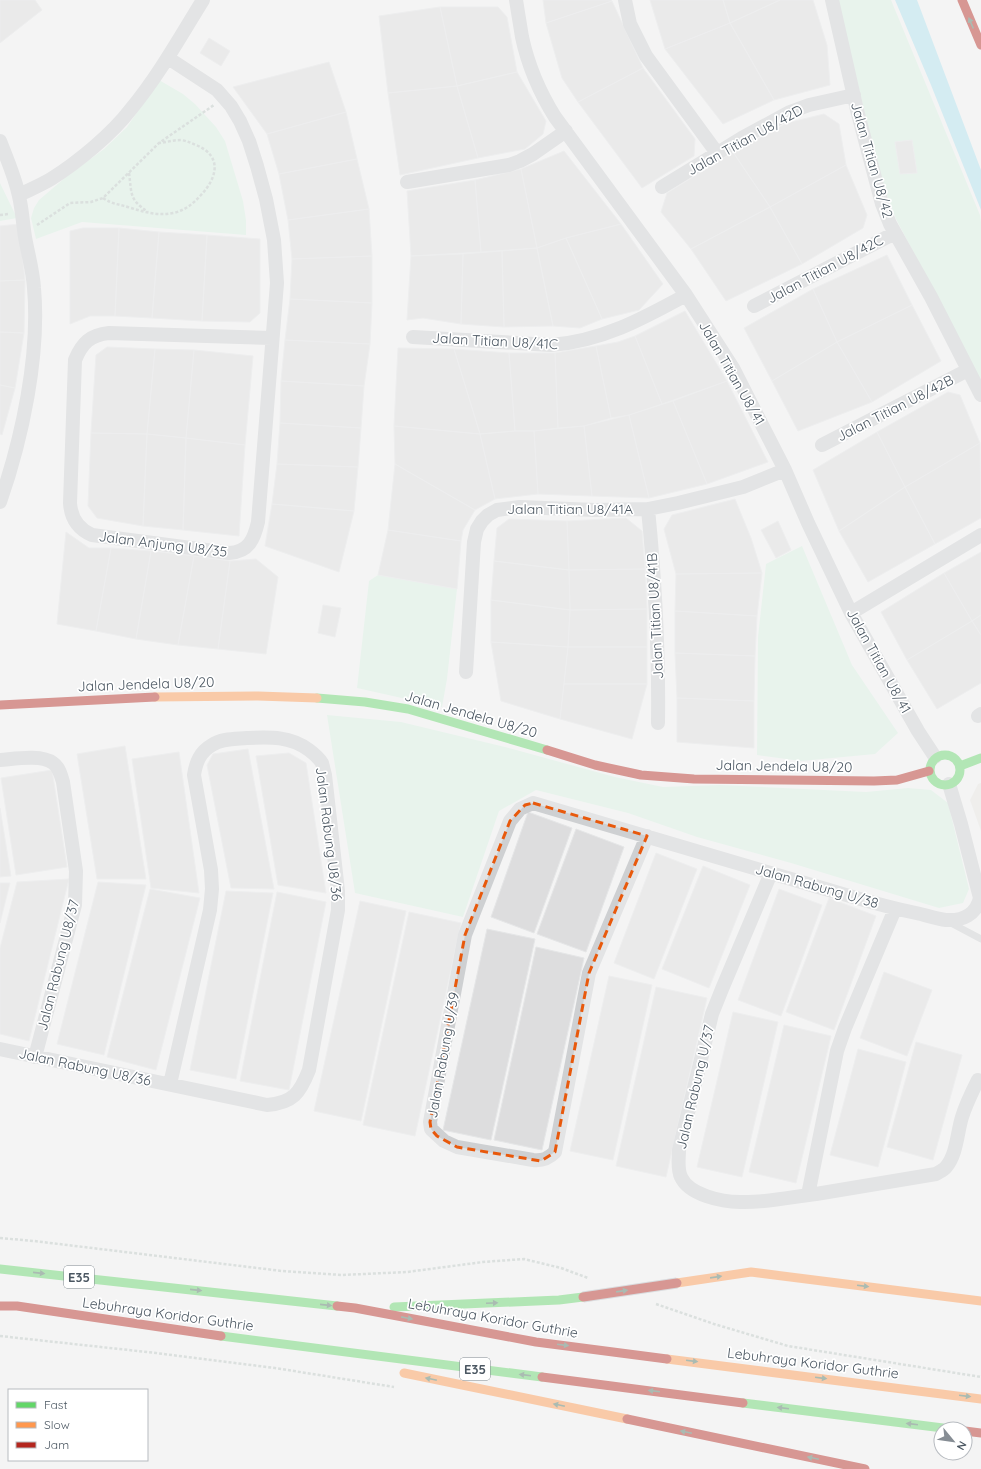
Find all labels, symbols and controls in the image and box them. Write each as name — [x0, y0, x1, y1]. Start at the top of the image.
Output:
one-way arrow — [968, 16, 974, 28]
street label: Jalan Titian U8/42 — [847, 100, 897, 220]
street label: Jalan Titian U8/42D — [684, 101, 806, 179]
street label: Jalan Titian U8/42C — [764, 231, 886, 307]
street label: Jalan Titian U8/41 — [695, 318, 769, 428]
street label: Jalan Titian U8/41C — [432, 329, 558, 353]
street label: Jalan Titian U8/42B — [834, 371, 956, 445]
street label: Jalan Titian U8/41A — [507, 500, 633, 518]
street label: Jalan Anjung U8/35 — [98, 527, 228, 561]
street label: Jalan Titian U8/41B — [643, 553, 667, 679]
street label: Jalan Titian U8/41 — [843, 605, 915, 717]
street label: Jalan Jendela U8/20 — [77, 673, 215, 695]
street label: Jalan Jendela U8/20 — [403, 686, 539, 742]
street label: Jalan Jendela U8/20 — [715, 756, 853, 776]
street label: Jalan Rabung U8/36 — [312, 766, 346, 902]
street label: Jalan Rabung U/38 — [753, 860, 881, 912]
street label: Jalan Rabung U8/37 — [33, 898, 83, 1032]
street label: Jalan Rabung U/39 — [423, 990, 463, 1119]
street label: Jalan Rabung U/37 — [672, 1023, 718, 1151]
street label: Jalan Rabung U8/36 — [17, 1044, 153, 1090]
road number: E35 — [64, 1266, 94, 1288]
one-way arrow — [33, 1269, 45, 1276]
one-way arrow — [709, 1274, 722, 1280]
one-way arrow — [857, 1283, 869, 1289]
one-way arrow — [190, 1287, 202, 1294]
one-way arrow — [616, 1288, 628, 1294]
street label: Lebuhraya Koridor Guthrie — [81, 1293, 255, 1335]
street label: Lebuhraya Koridor Guthrie — [406, 1294, 580, 1342]
one-way arrow — [486, 1300, 499, 1306]
one-way arrow — [320, 1302, 332, 1308]
one-way arrow — [401, 1315, 413, 1321]
one-way arrow — [556, 1342, 569, 1349]
street label: Lebuhraya Koridor Guthrie — [726, 1344, 900, 1382]
road number: E35 — [460, 1358, 490, 1380]
one-way arrow — [686, 1358, 698, 1364]
one-way arrow — [519, 1372, 531, 1378]
one-way arrow — [425, 1375, 437, 1381]
one-way arrow — [814, 1375, 827, 1381]
one-way arrow — [648, 1388, 660, 1395]
legend — [8, 1389, 148, 1461]
one-way arrow — [959, 1393, 971, 1400]
text: Fast — [44, 1397, 68, 1412]
one-way arrow — [552, 1402, 565, 1408]
one-way arrow — [777, 1405, 789, 1411]
text: Slow — [44, 1417, 70, 1432]
one-way arrow — [906, 1421, 918, 1427]
north arrow — [933, 1421, 973, 1461]
one-way arrow — [680, 1428, 692, 1434]
text: Jam — [44, 1437, 69, 1452]
text: N — [954, 1439, 970, 1453]
one-way arrow — [807, 1455, 819, 1461]

